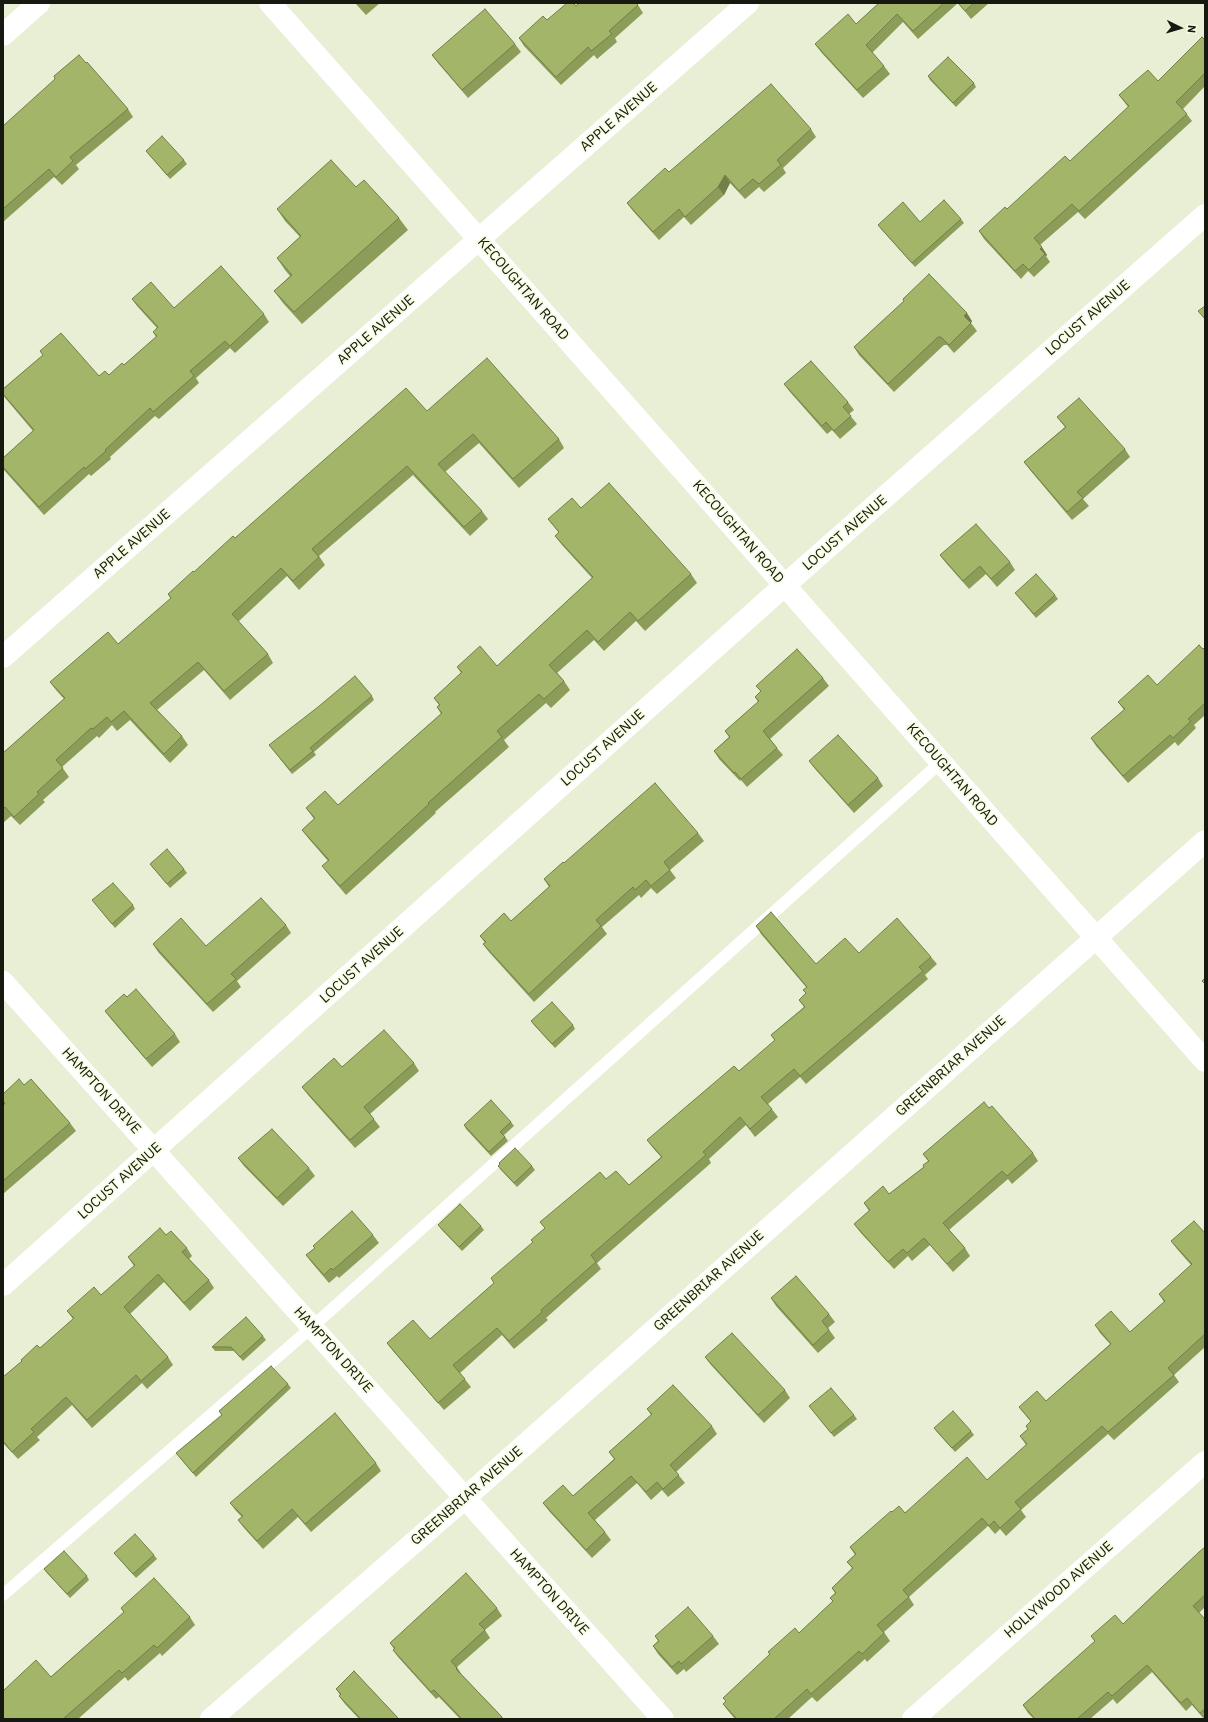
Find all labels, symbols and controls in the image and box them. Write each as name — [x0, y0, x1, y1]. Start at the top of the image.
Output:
north arrow — [1160, 8, 1200, 48]
text: N — [1185, 24, 1199, 34]
street label: APPLE AVENUE — [577, 79, 661, 155]
street label: KECOUGHTAN ROAD — [474, 234, 572, 344]
street label: LOCUST AVENUE — [1042, 277, 1134, 359]
street label: APPLE AVENUE — [334, 292, 418, 368]
street label: KECOUGHTAN ROAD — [689, 477, 787, 587]
street label: LOCUST AVENUE — [799, 492, 891, 574]
street label: APPLE AVENUE — [90, 506, 174, 582]
street label: LOCUST AVENUE — [558, 706, 648, 790]
street label: KECOUGHTAN ROAD — [903, 720, 1001, 830]
street label: LOCUST AVENUE — [317, 923, 407, 1007]
street label: GREENBRIAR AVENUE — [892, 1012, 1010, 1120]
street label: HAMPTON DRIVE — [58, 1044, 144, 1138]
street label: LOCUST AVENUE — [75, 1139, 165, 1223]
street label: GREENBRIAR AVENUE — [650, 1227, 768, 1335]
street label: HAMPTON DRIVE — [290, 1303, 376, 1397]
street label: GREENBRIAR AVENUE — [408, 1443, 526, 1549]
street label: HOLLYWOOD AVENUE — [1001, 1538, 1117, 1642]
street label: HAMPTON DRIVE — [506, 1545, 592, 1639]

